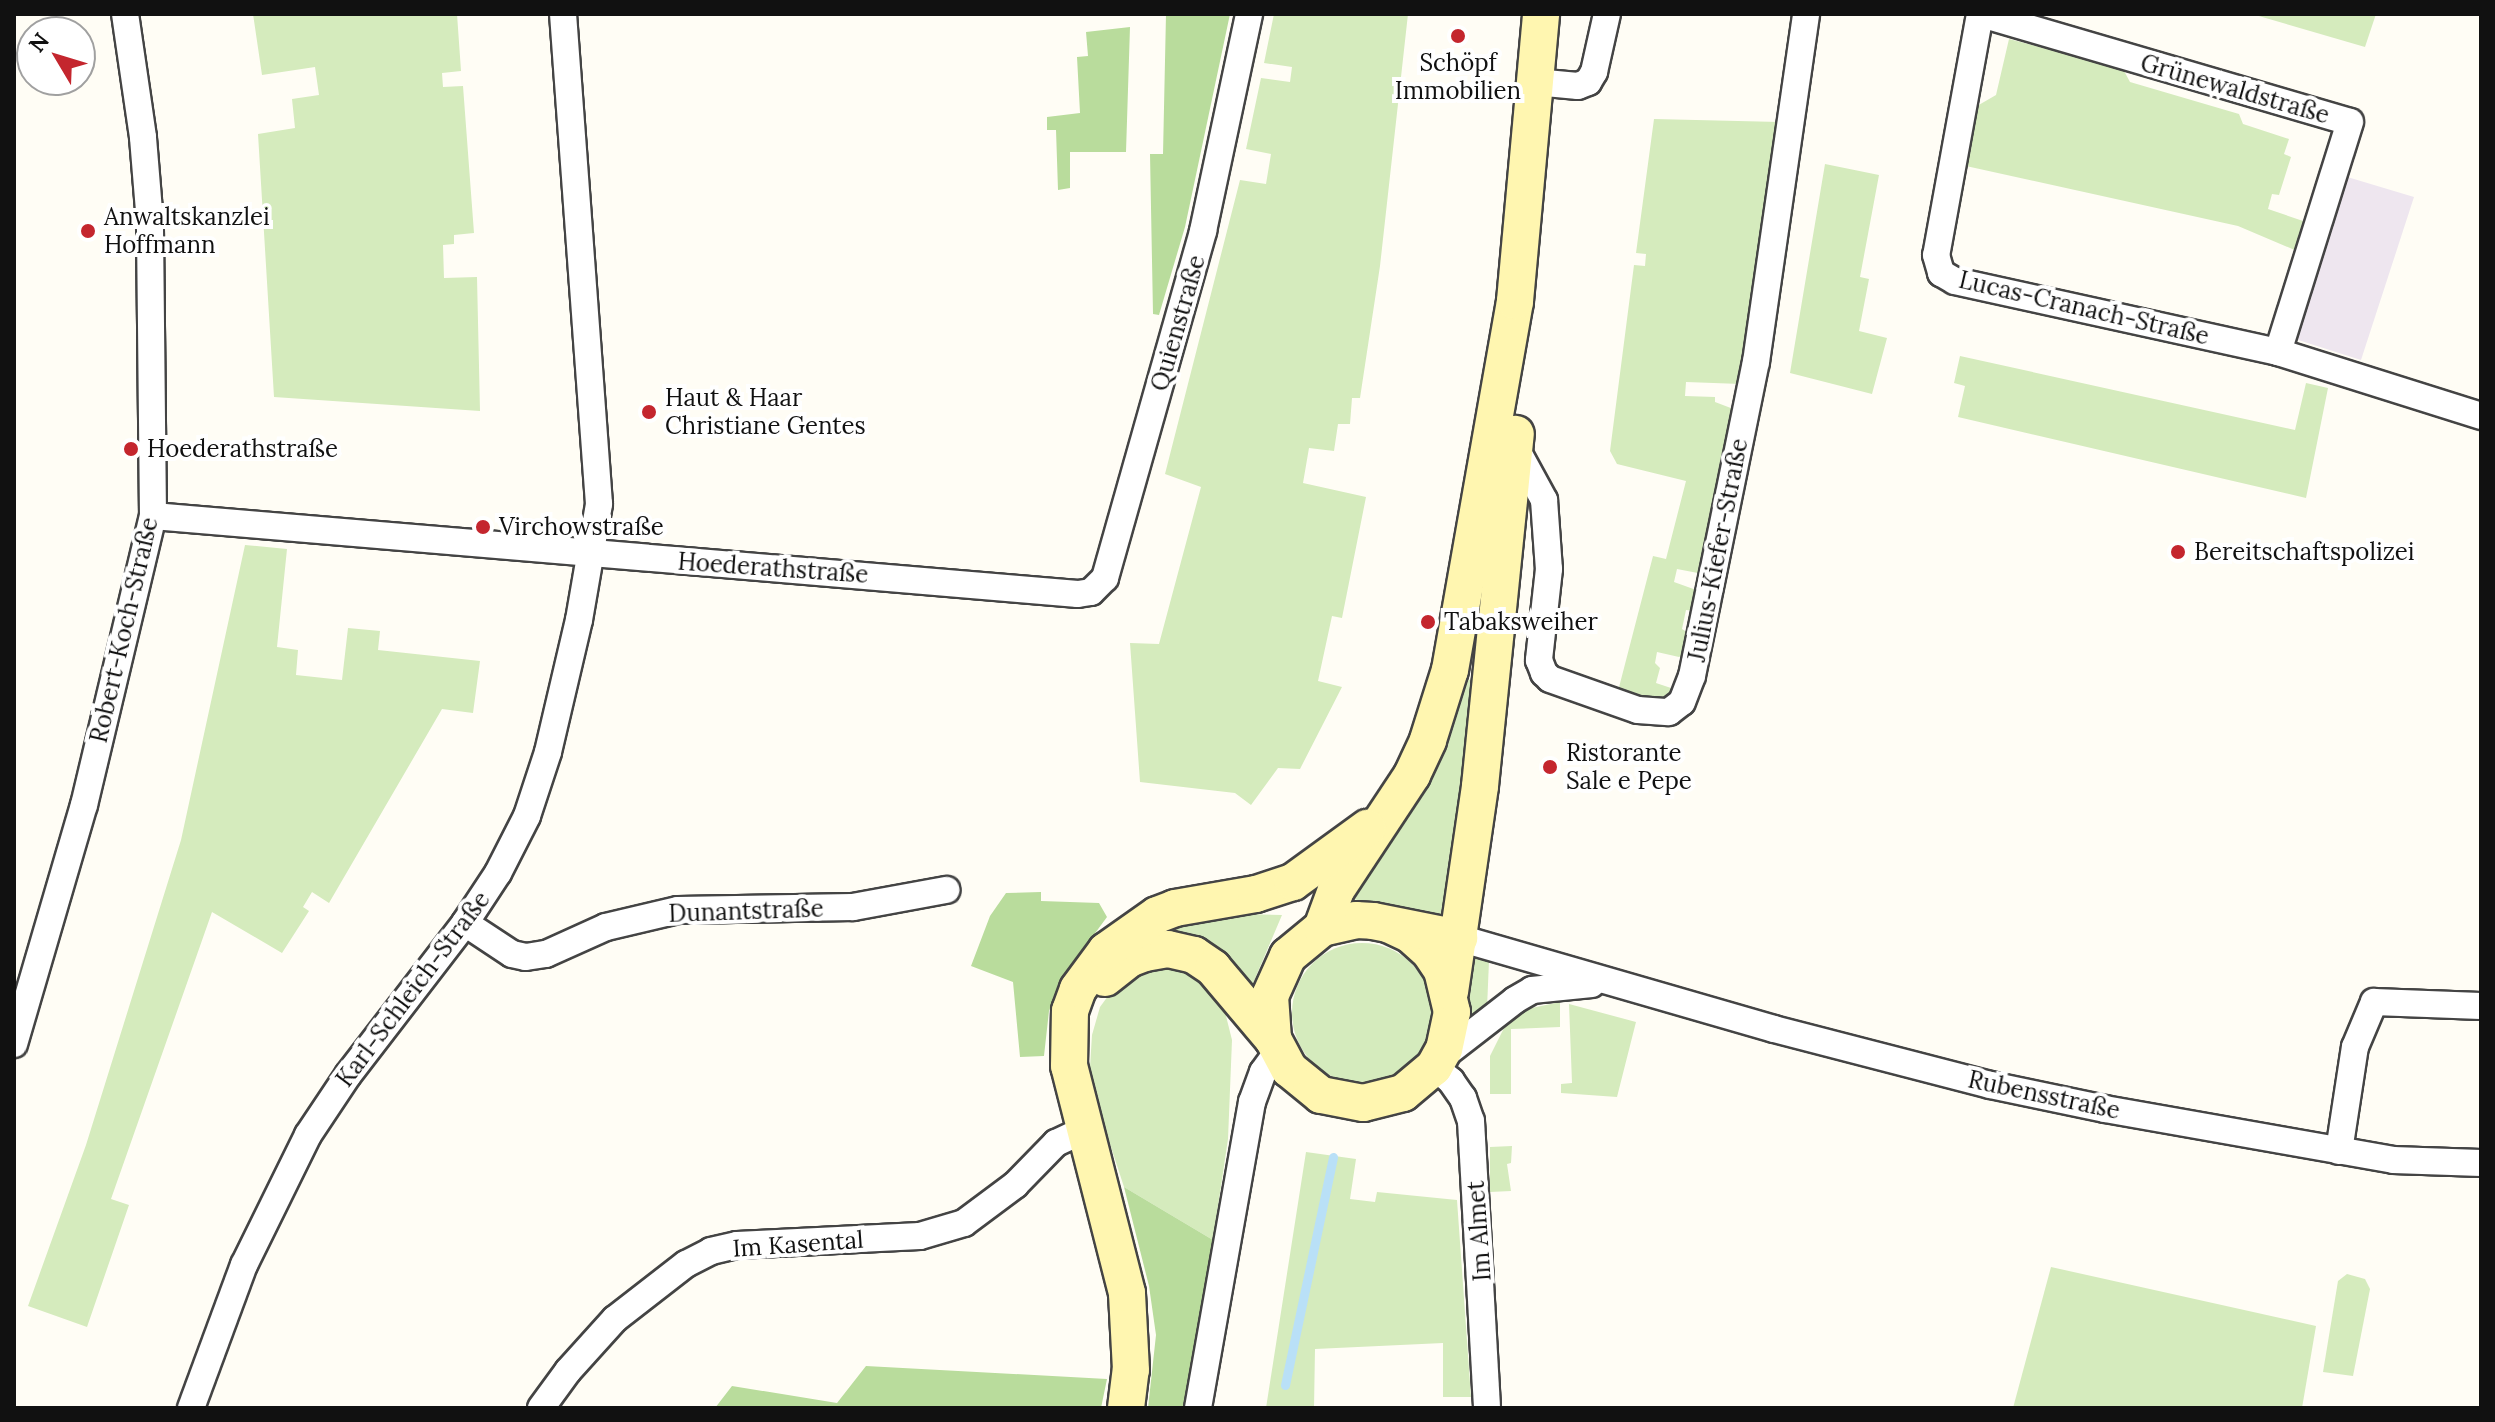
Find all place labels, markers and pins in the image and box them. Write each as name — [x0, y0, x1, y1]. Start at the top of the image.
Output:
marker: Schöpf Immobilien — [1449, 27, 1467, 45]
place label: Schöpf Immobilien — [1395, 49, 1521, 105]
place label: Anwaltskanzlei Hoffmann — [104, 203, 270, 259]
marker: Anwaltskanzlei Hoffmann — [79, 222, 97, 240]
place label: Haut & Haar Christiane Gentes — [665, 384, 866, 440]
marker: Haut & Haar Christiane Gentes — [640, 403, 658, 421]
place label: Hoederathstraße — [147, 435, 338, 463]
marker: Hoederathstraße — [122, 440, 140, 458]
place label: Virchowstraße — [499, 513, 664, 541]
marker: Virchowstraße — [474, 518, 492, 536]
place label: Bereitschaftspolizei — [2194, 538, 2415, 566]
marker: Bereitschaftspolizei — [2169, 543, 2187, 561]
place label: Tabaksweiher — [1444, 608, 1598, 636]
marker: Tabaksweiher — [1419, 613, 1437, 631]
place label: Ristorante Sale e Pepe — [1566, 739, 1692, 795]
marker: Ristorante Sale e Pepe — [1541, 758, 1559, 776]

